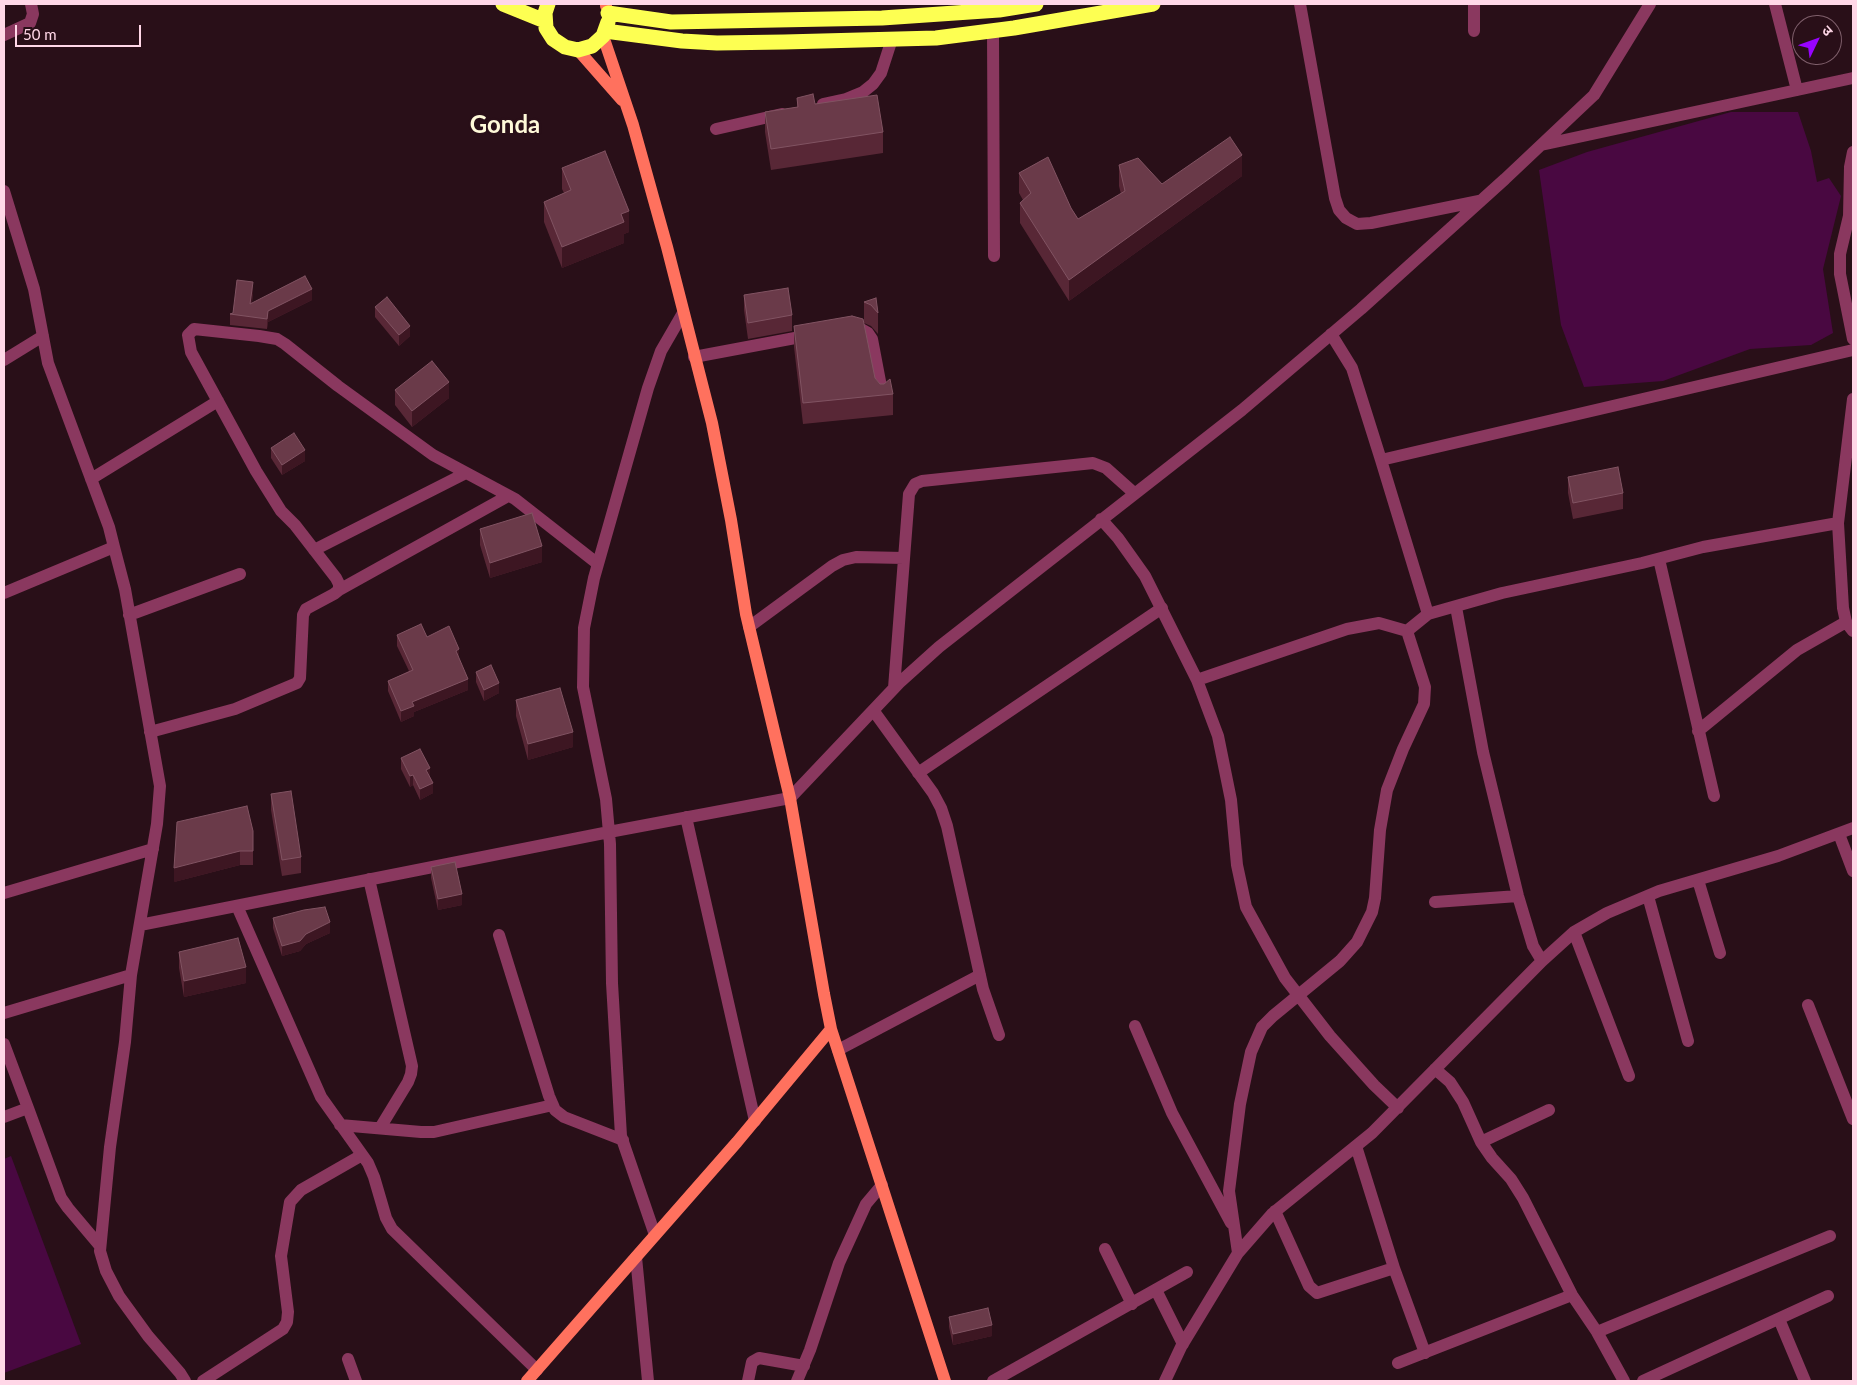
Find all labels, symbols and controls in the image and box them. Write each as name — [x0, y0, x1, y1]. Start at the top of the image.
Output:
scale bar — [18, 15, 144, 47]
north arrow — [1792, 15, 1842, 65]
text: उ — [1819, 22, 1837, 39]
text: 50 m — [23, 25, 57, 43]
district label: Gonda — [470, 111, 540, 139]

